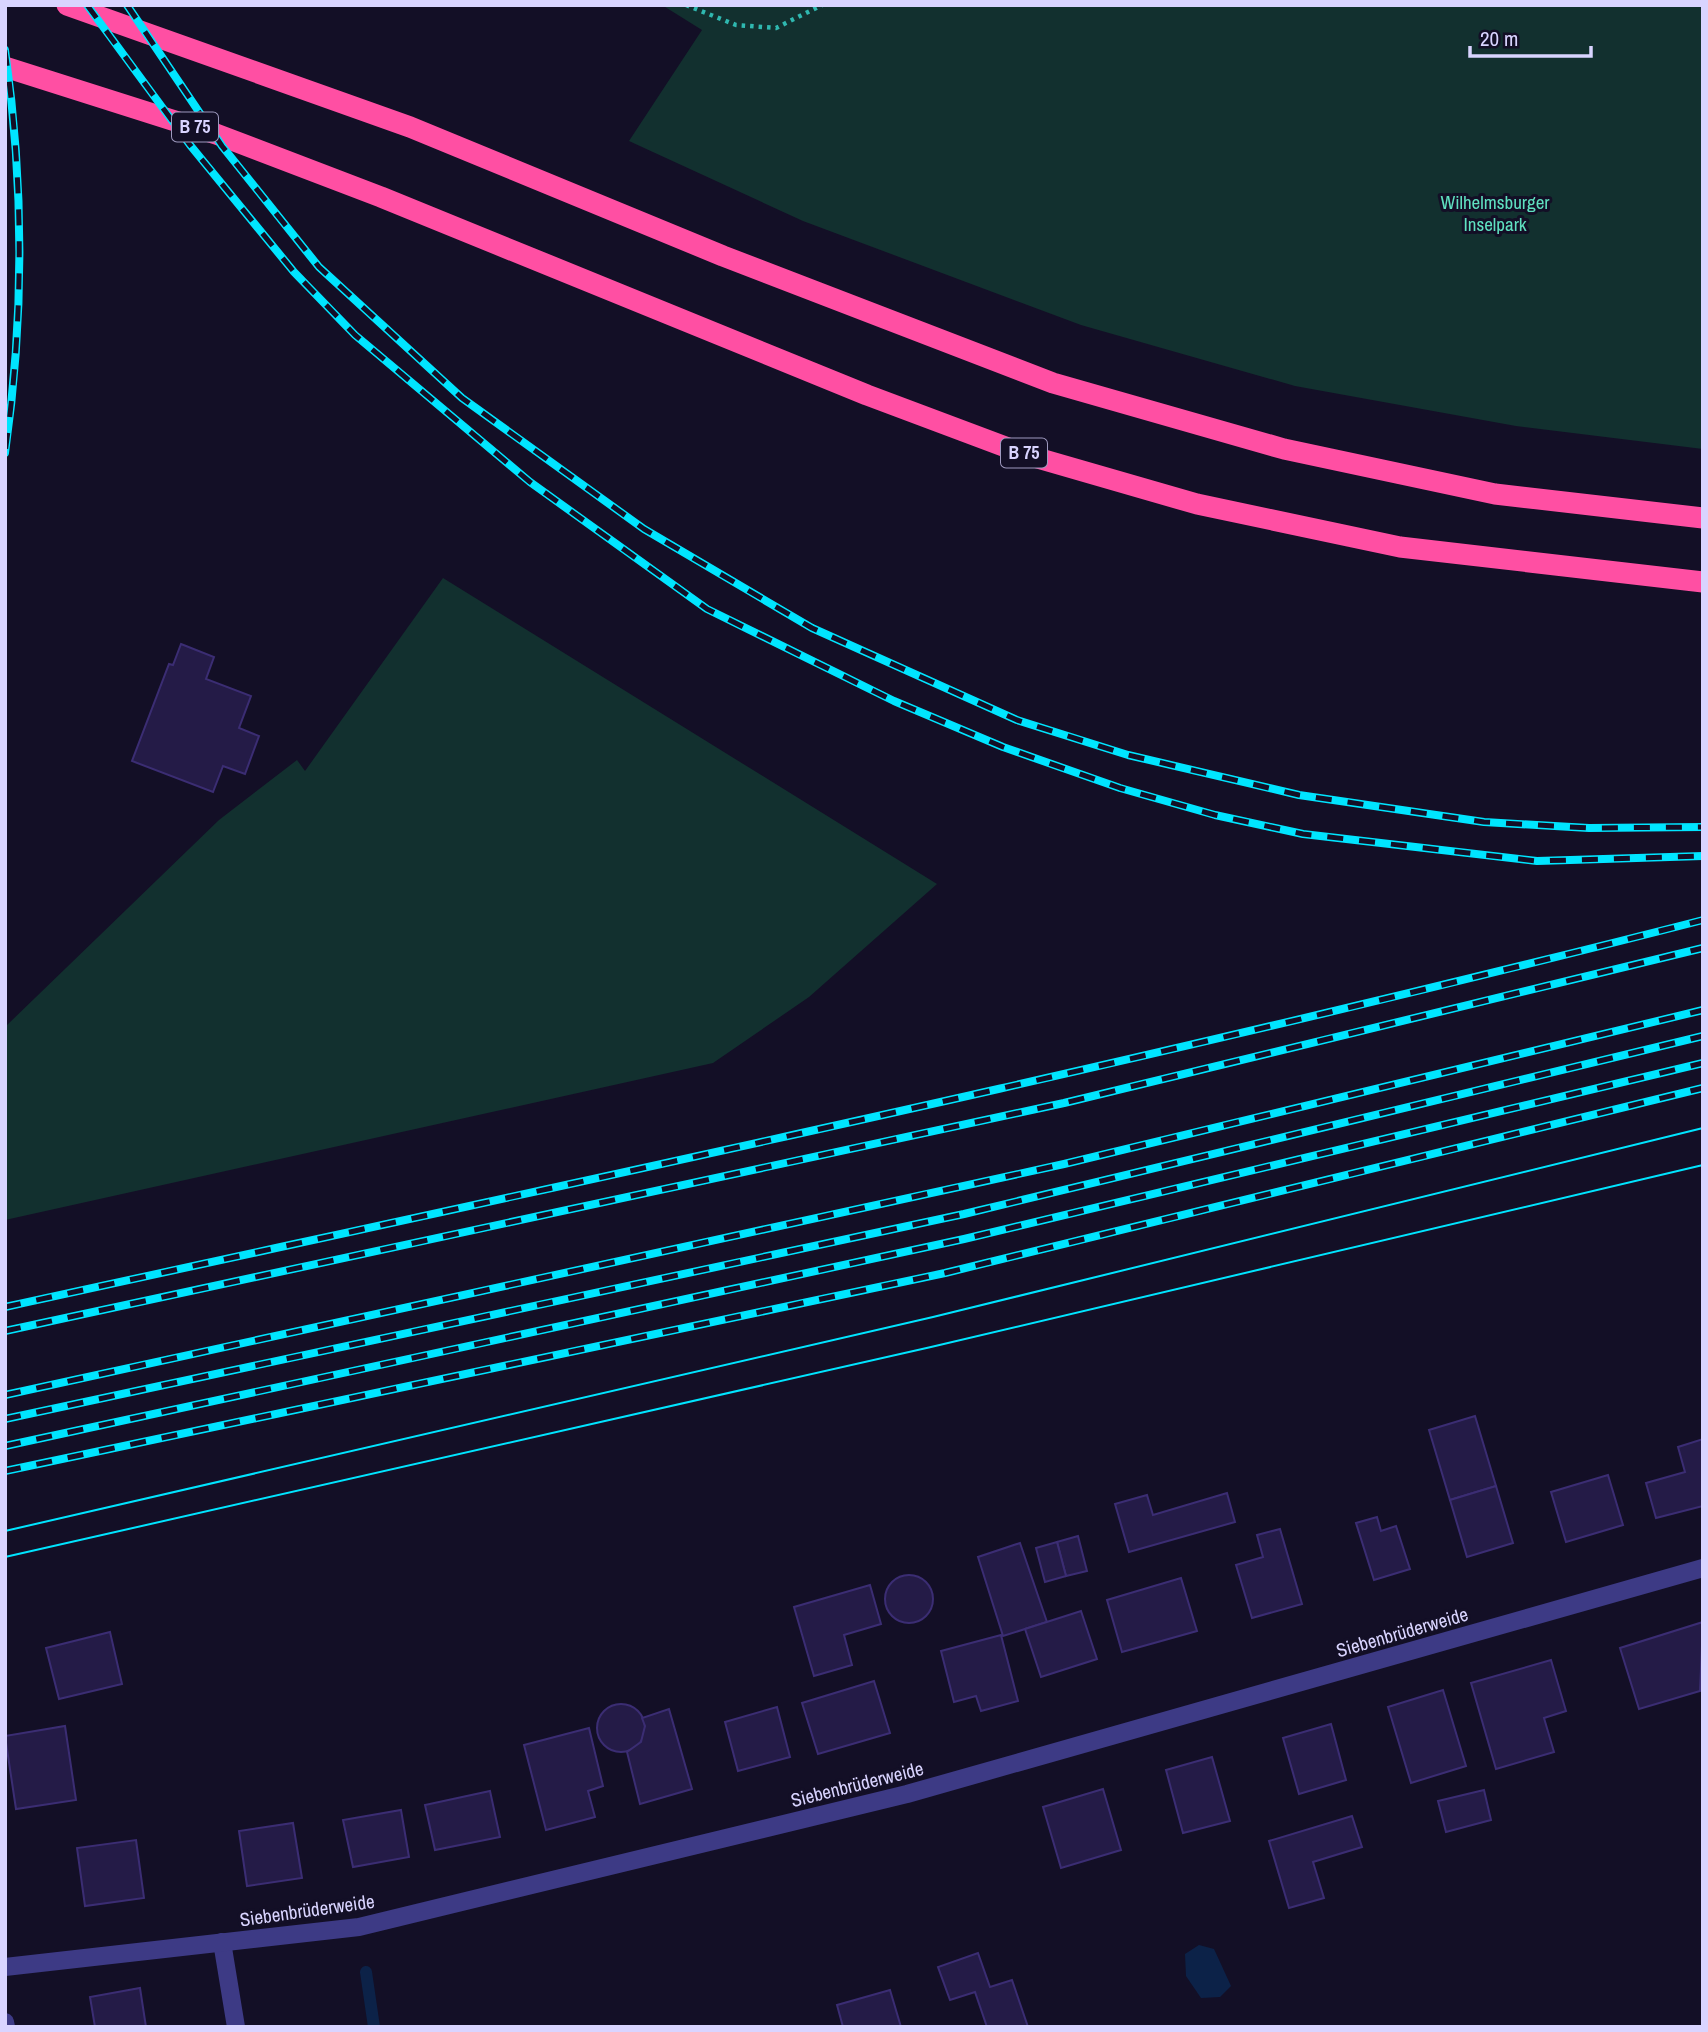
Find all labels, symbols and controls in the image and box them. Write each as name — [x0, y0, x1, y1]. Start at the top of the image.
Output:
scale bar — [1470, 14, 1591, 58]
text: 20 m — [1480, 24, 1518, 53]
road number: B 75 — [172, 112, 218, 142]
park label: Wilhelmsburger Inselpark — [1440, 189, 1550, 237]
road number: B 75 — [1001, 438, 1047, 467]
street label: Siebenbrüderweide — [1333, 1601, 1471, 1663]
street label: Siebenbrüderweide — [788, 1755, 926, 1813]
street label: Siebenbrüderweide — [238, 1888, 376, 1932]

